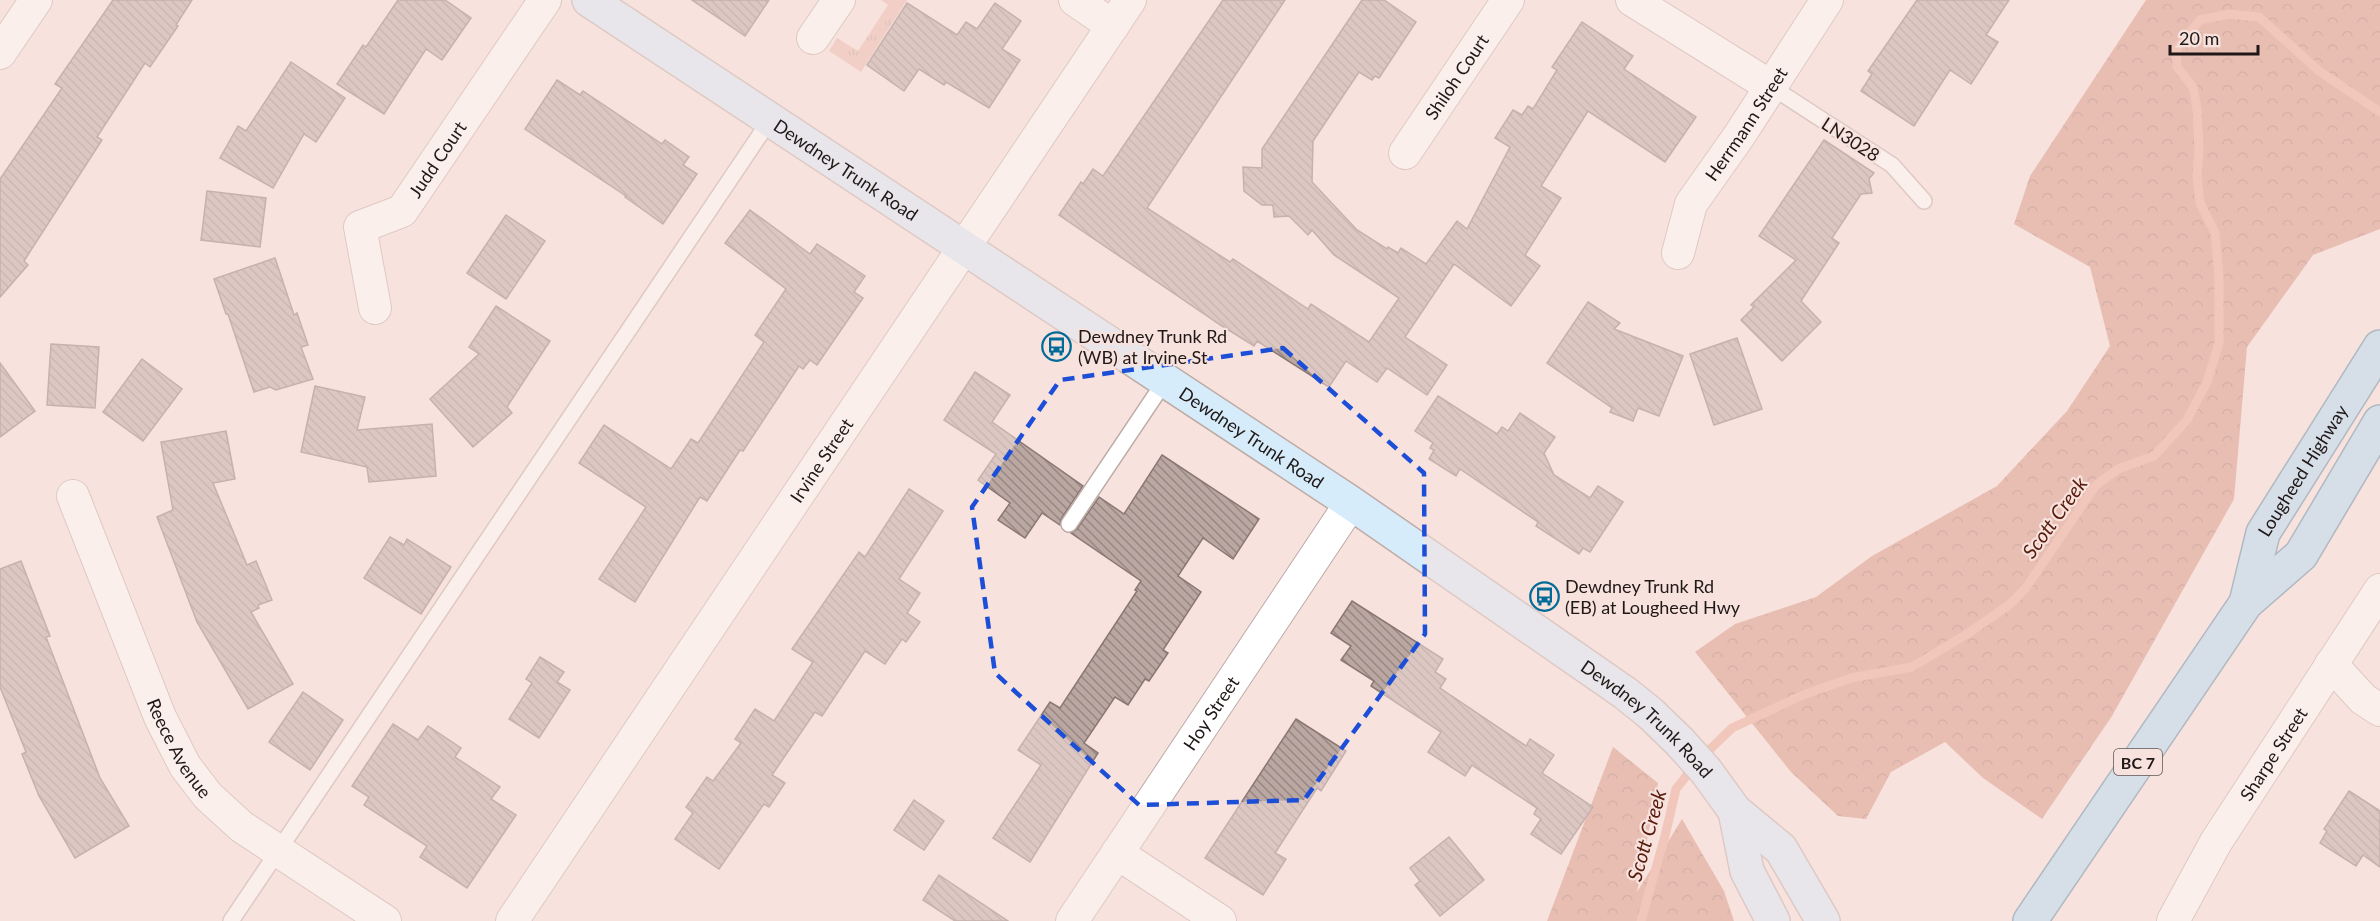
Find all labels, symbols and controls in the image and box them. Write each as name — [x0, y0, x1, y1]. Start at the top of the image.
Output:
scale bar — [2170, 18, 2258, 56]
text: 20 m — [2179, 27, 2219, 49]
street label: Shiloh Court — [1420, 29, 1493, 124]
street label: Herrmann Street — [1700, 62, 1792, 185]
street label: LN3028 — [1818, 112, 1884, 166]
street label: Dewdney Trunk Road — [770, 114, 922, 225]
street label: Judd Court — [404, 116, 471, 201]
place label: Dewdney Trunk Rd (WB) at Irvine St — [1078, 325, 1227, 368]
bus stop icon: Dewdney Trunk Rd (WB) at Irvine St — [1041, 330, 1073, 362]
street label: Dewdney Trunk Road — [1175, 382, 1328, 493]
street label: Lougheed Highway — [2253, 400, 2352, 540]
street label: Irvine Street — [785, 413, 858, 506]
water label: Scott Creek — [2017, 471, 2092, 562]
place label: Dewdney Trunk Rd (EB) at Lougheed Hwy — [1565, 575, 1741, 618]
bus stop icon: Dewdney Trunk Rd (EB) at Lougheed Hwy — [1528, 580, 1560, 612]
street label: Dewdney Trunk Road — [1577, 655, 1718, 782]
street label: Hoy Street — [1178, 671, 1244, 754]
street label: Reece Avenue — [143, 695, 216, 802]
street label: Sharpe Street — [2235, 703, 2312, 805]
road number: BC 7 — [2114, 749, 2162, 775]
water label: Scott Creek — [1621, 786, 1671, 884]

